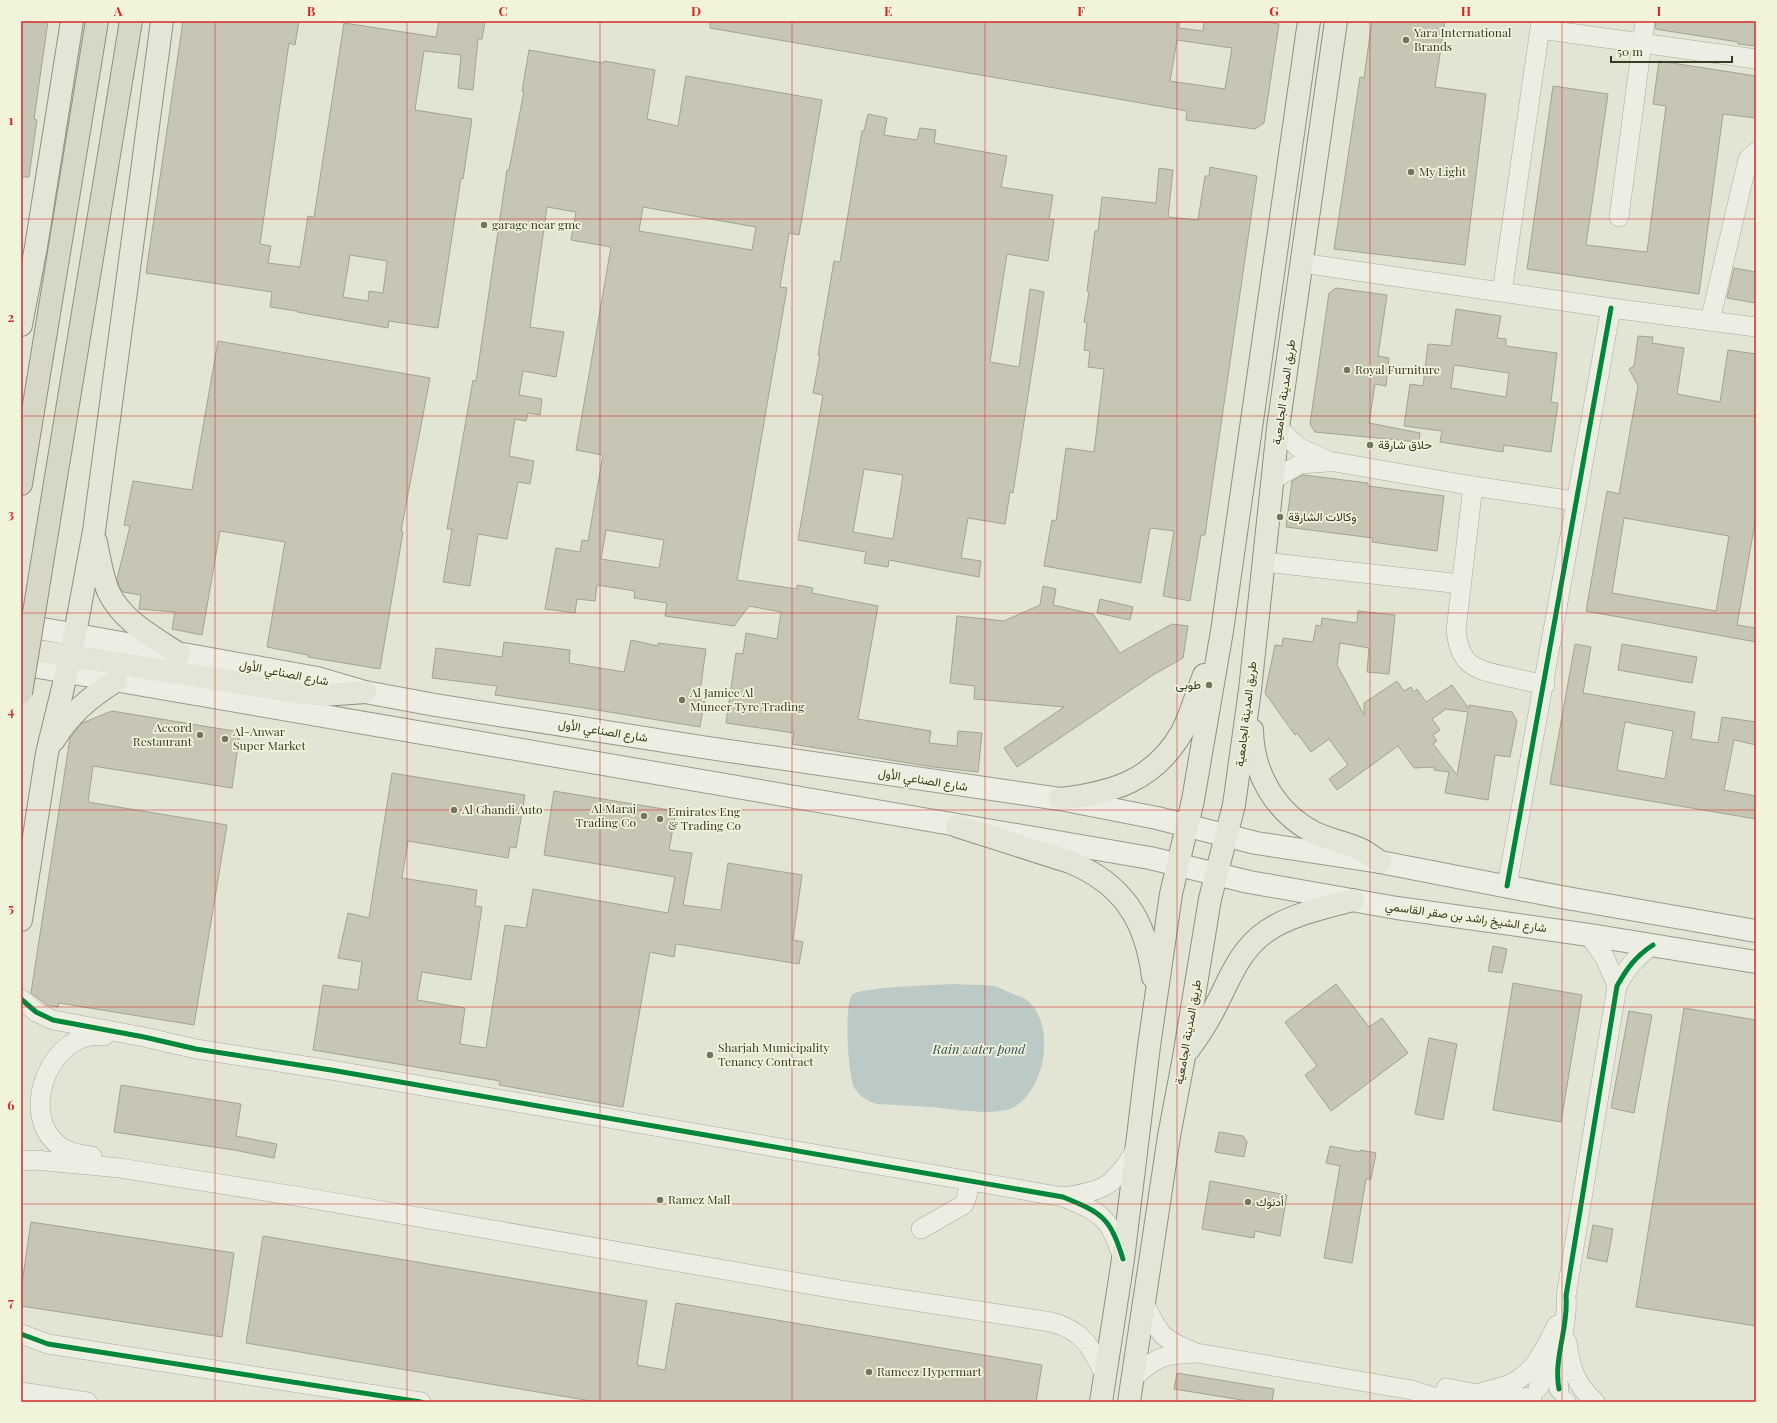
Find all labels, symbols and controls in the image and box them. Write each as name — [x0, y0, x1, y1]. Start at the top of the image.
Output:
text: A — [113, 2, 123, 19]
text: B — [307, 2, 316, 19]
text: C — [498, 2, 508, 19]
text: D — [691, 2, 701, 19]
text: E — [884, 2, 892, 19]
text: F — [1077, 2, 1085, 19]
text: G — [1269, 2, 1279, 19]
text: H — [1461, 2, 1471, 19]
text: I — [1657, 2, 1662, 19]
place label: Yara International Brands — [1413, 24, 1512, 54]
marker: Yara International Brands — [1401, 35, 1411, 45]
scale bar — [1611, 38, 1732, 64]
text: 50 m — [1617, 43, 1643, 59]
text: 1 — [9, 111, 14, 128]
place label: My Light — [1419, 163, 1467, 179]
marker: My Light — [1406, 167, 1416, 177]
place label: garage near gmc — [492, 216, 581, 232]
marker: garage near gmc — [479, 220, 489, 230]
text: 2 — [8, 308, 15, 325]
street label: طريق المدينة الجامعية — [1268, 338, 1299, 446]
place label: Royal Furniture — [1355, 361, 1440, 377]
marker: Royal Furniture — [1342, 365, 1352, 375]
place label: حلاق شارقة — [1378, 436, 1432, 453]
marker: حلاق شارقة — [1365, 440, 1375, 450]
text: 3 — [8, 505, 14, 522]
place label: وكالات الشارقة — [1288, 508, 1357, 525]
marker: وكالات الشارقة — [1275, 512, 1285, 522]
street label: شارع الصناعي الأول — [238, 656, 330, 691]
street label: طريق المدينة الجامعية — [1231, 660, 1260, 768]
place label: طوبى — [1175, 676, 1201, 693]
marker: طوبى — [1204, 680, 1214, 690]
place label: Al Jamiee Al Muneer Tyre Trading — [689, 684, 805, 714]
marker: Al Jamiee Al Muneer Tyre Trading — [677, 695, 687, 705]
text: 4 — [8, 702, 15, 719]
street label: شارع الصناعي الأول — [557, 715, 649, 748]
place label: Accord Restaurant — [133, 719, 193, 749]
place label: Al-Anwar Super Market — [232, 723, 306, 753]
marker: Accord Restaurant — [195, 730, 205, 740]
marker: Al-Anwar Super Market — [220, 734, 230, 744]
street label: شارع الصناعي الأول — [877, 764, 969, 797]
place label: Al Maraj Trading Co — [576, 800, 636, 830]
place label: Al Ghandi Auto — [461, 801, 543, 817]
place label: Emirates Eng & Trading Co — [668, 803, 742, 833]
marker: Al Ghandi Auto — [449, 805, 459, 815]
marker: Al Maraj Trading Co — [639, 811, 649, 821]
marker: Emirates Eng & Trading Co — [655, 814, 665, 824]
street label: شارع الشيخ راشد بن صقر القاسمي — [1384, 897, 1548, 938]
text: 5 — [8, 899, 14, 916]
street label: طريق المدينة الجامعية — [1170, 978, 1205, 1086]
place label: Sharjah Municipality Tenancy Contract — [718, 1039, 830, 1069]
water label: Rain water pond — [932, 1040, 1026, 1057]
marker: Sharjah Municipality Tenancy Contract — [705, 1050, 715, 1060]
text: 6 — [7, 1096, 15, 1113]
place label: Ramez Mall — [668, 1191, 731, 1207]
place label: أدنوك — [1256, 1193, 1284, 1210]
marker: Ramez Mall — [655, 1195, 665, 1205]
marker: أدنوك — [1243, 1197, 1253, 1207]
text: 7 — [8, 1293, 14, 1310]
place label: Rameez Hypermart — [877, 1363, 983, 1379]
marker: Rameez Hypermart — [864, 1367, 874, 1377]

